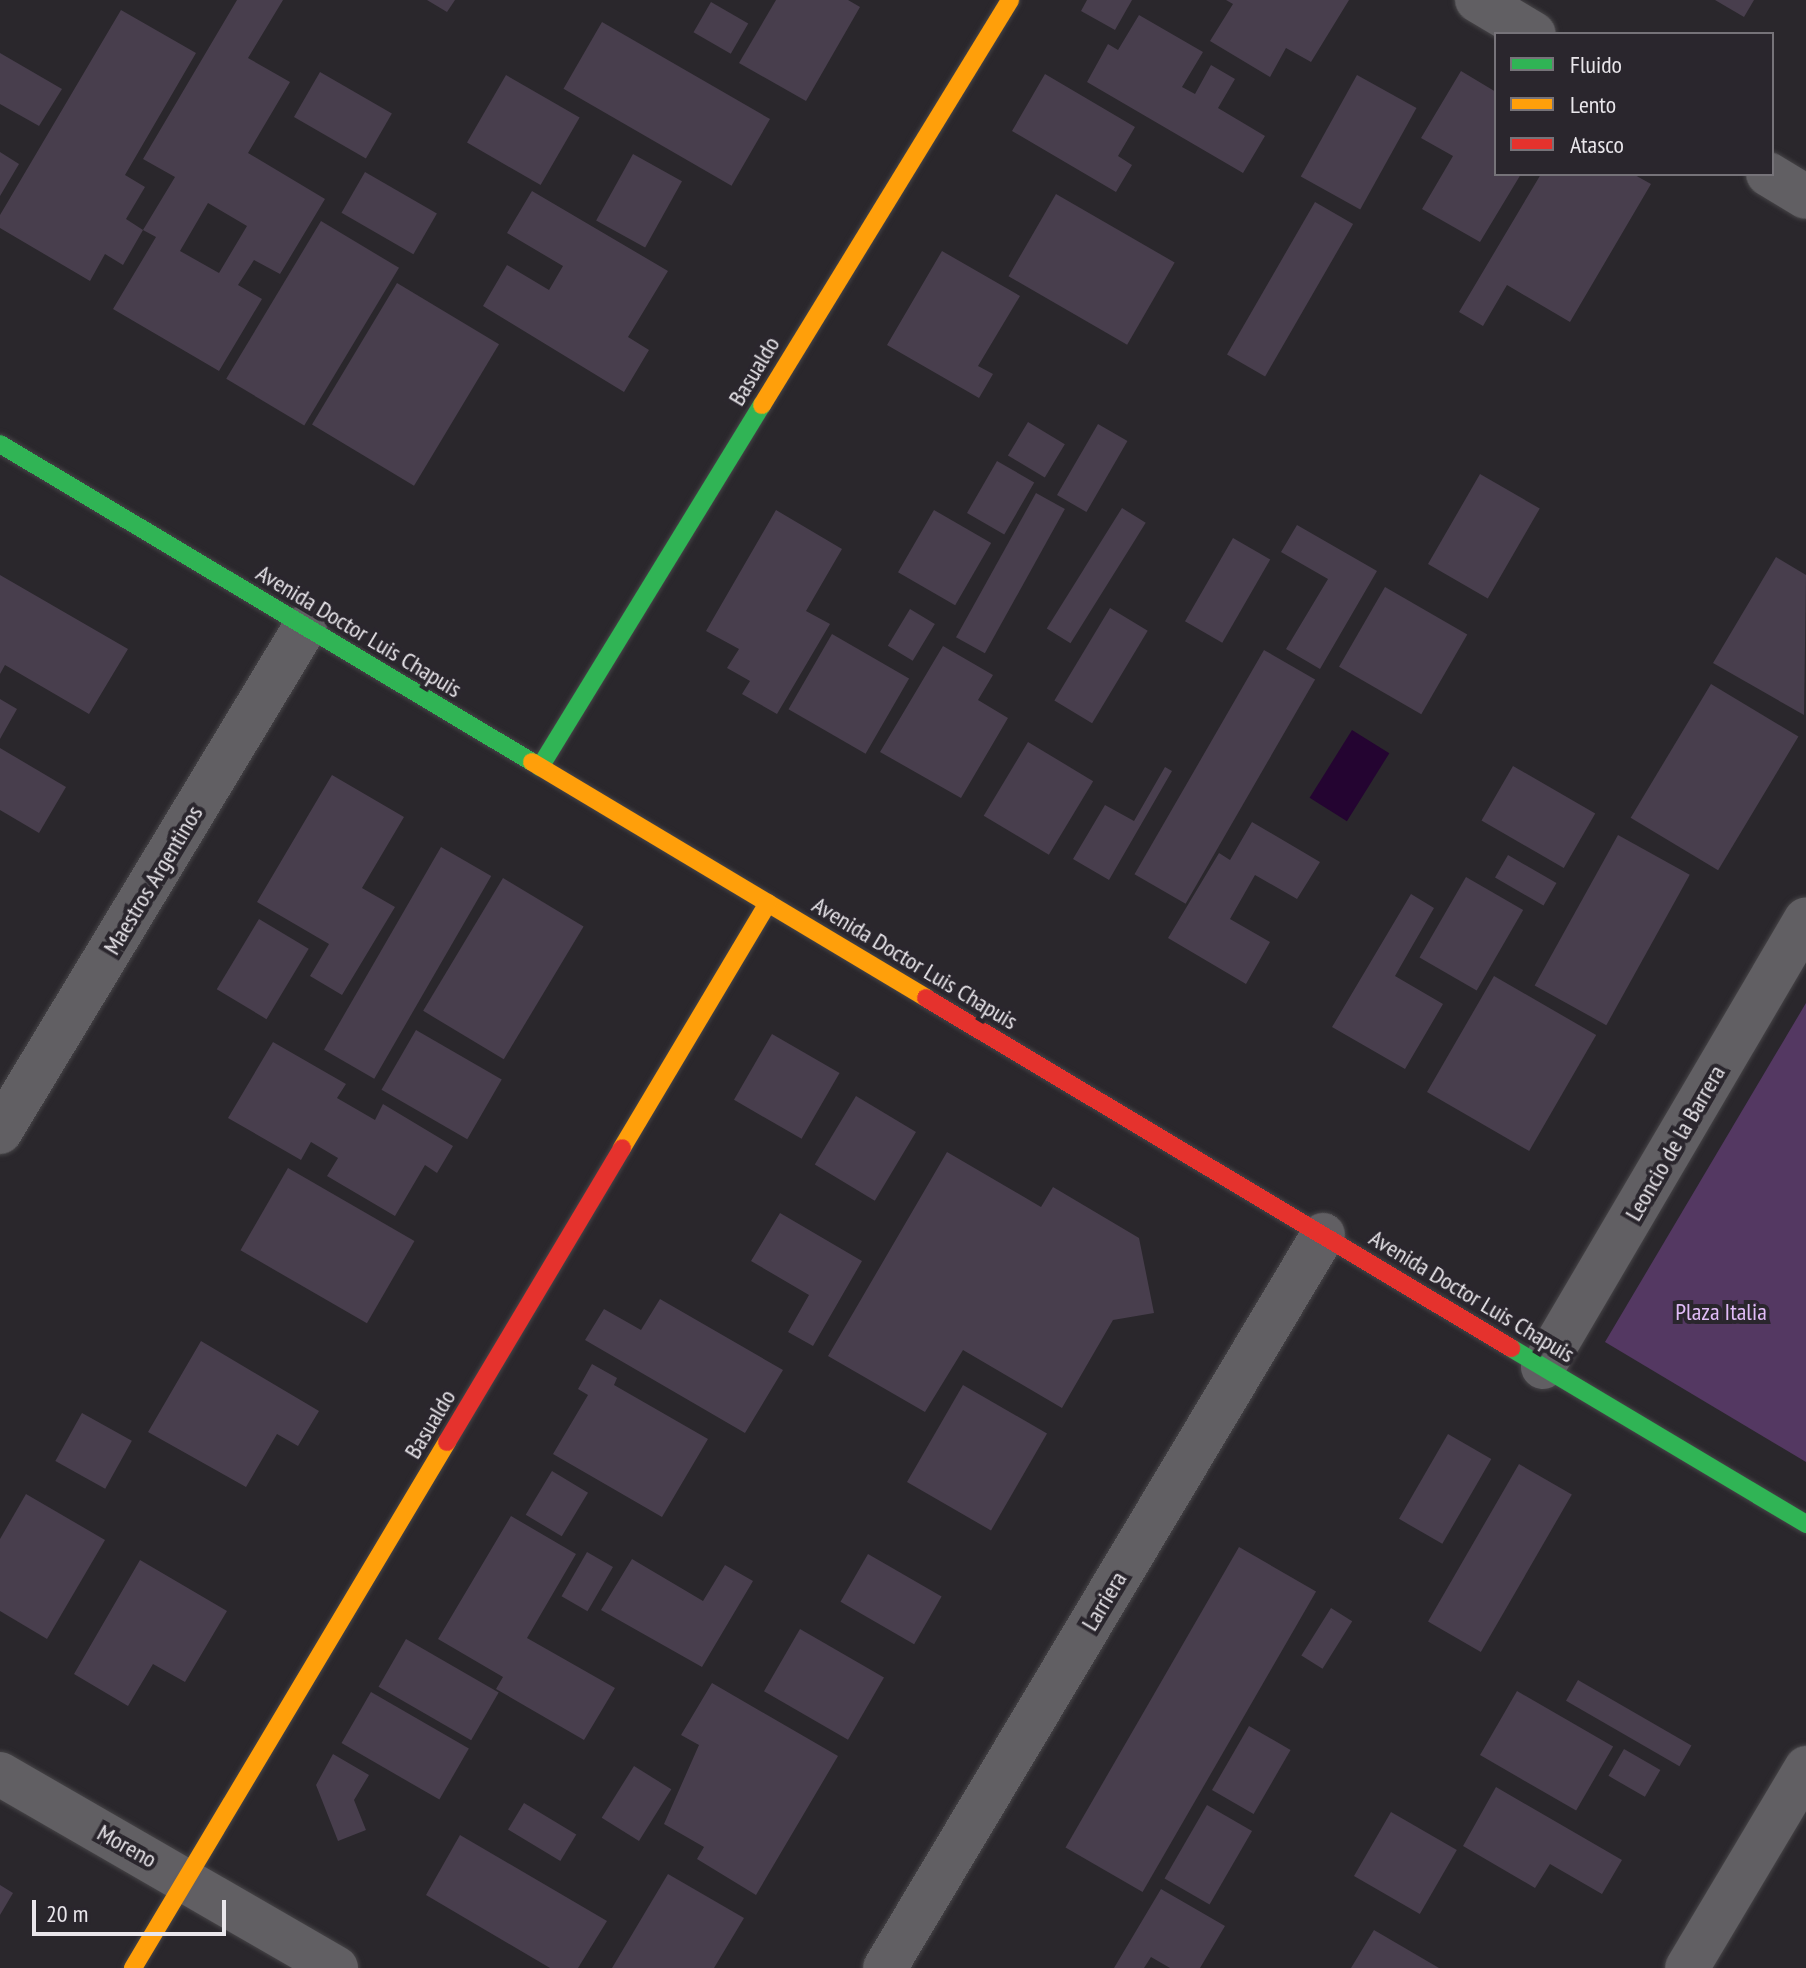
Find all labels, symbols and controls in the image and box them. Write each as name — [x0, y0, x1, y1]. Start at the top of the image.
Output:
legend — [1494, 32, 1774, 176]
text: Fluido — [1570, 49, 1622, 80]
text: Lento — [1570, 89, 1616, 120]
text: Atasco — [1570, 129, 1624, 160]
street label: Basualdo — [722, 331, 786, 411]
street label: Avenida Doctor Luis Chapuis — [251, 558, 467, 704]
street label: Maestros Argentinos — [97, 800, 209, 960]
street label: Avenida Doctor Luis Chapuis — [807, 890, 1023, 1036]
street label: Leoncio de la Barrera — [1619, 1060, 1731, 1226]
street label: Avenida Doctor Luis Chapuis — [1364, 1223, 1580, 1369]
park label: Plaza Italia — [1675, 1298, 1767, 1326]
street label: Basualdo — [398, 1384, 462, 1464]
street label: Larriera — [1075, 1566, 1133, 1636]
street label: Moreno — [92, 1818, 162, 1874]
scale bar — [36, 1884, 230, 1934]
text: 20 m — [46, 1898, 88, 1929]

